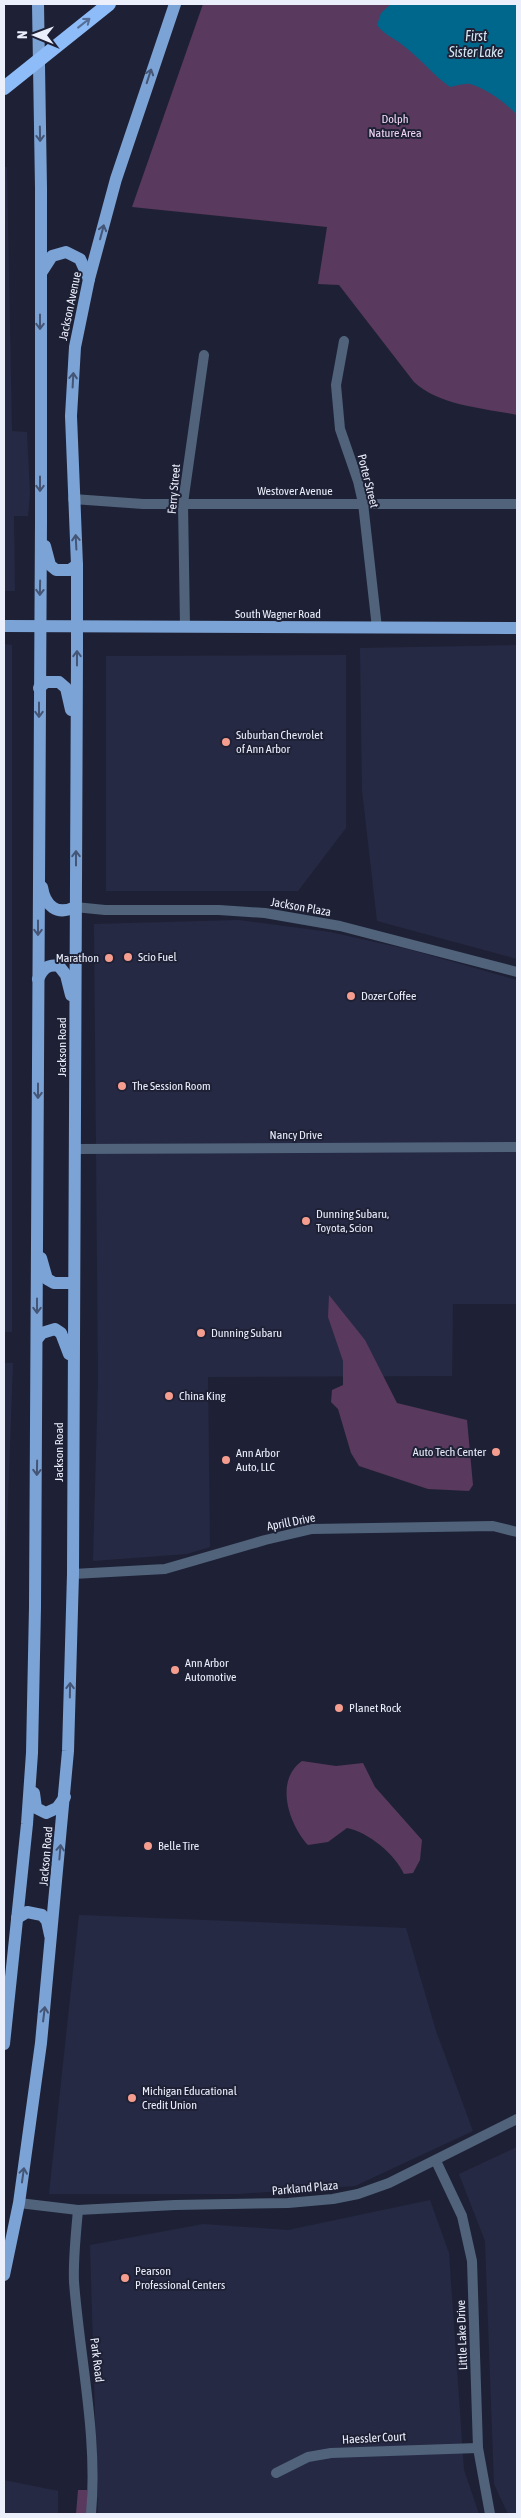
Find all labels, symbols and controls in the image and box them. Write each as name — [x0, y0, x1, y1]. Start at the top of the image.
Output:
north arrow — [10, 10, 60, 60]
one-way arrow — [77, 18, 90, 29]
water label: First Sister Lake — [448, 28, 503, 60]
text: N — [14, 31, 30, 39]
one-way arrow — [145, 69, 155, 85]
park label: Dolph Nature Area — [369, 112, 422, 140]
one-way arrow — [35, 126, 45, 142]
one-way arrow — [97, 224, 107, 240]
street label: Jackson Avenue — [56, 270, 84, 342]
one-way arrow — [35, 314, 45, 330]
one-way arrow — [68, 372, 77, 388]
street label: Porter Street — [355, 453, 382, 510]
street label: Ferry Street — [165, 463, 183, 515]
one-way arrow — [36, 476, 45, 492]
street label: Westover Avenue — [257, 484, 333, 498]
one-way arrow — [71, 534, 80, 550]
one-way arrow — [35, 580, 45, 596]
street label: South Wagner Road — [235, 607, 321, 621]
one-way arrow — [72, 651, 82, 667]
one-way arrow — [34, 702, 44, 718]
place label: Suburban Chevrolet of Ann Arbor — [236, 728, 324, 756]
marker: Suburban Chevrolet of Ann Arbor — [220, 736, 232, 748]
one-way arrow — [71, 851, 81, 867]
street label: Jackson Plaza — [270, 895, 332, 919]
one-way arrow — [33, 920, 43, 936]
place label: Scio Fuel — [138, 950, 177, 964]
place label: Marathon — [56, 951, 99, 965]
marker: Scio Fuel — [122, 951, 134, 963]
marker: Marathon — [103, 952, 115, 964]
place label: Dozer Coffee — [361, 989, 416, 1003]
marker: Dozer Coffee — [345, 990, 357, 1002]
street label: Jackson Road — [55, 1017, 69, 1077]
place label: The Session Room — [132, 1079, 211, 1093]
marker: The Session Room — [116, 1080, 128, 1092]
one-way arrow — [33, 1082, 43, 1099]
street label: Nancy Drive — [270, 1128, 322, 1142]
place label: Dunning Subaru, Toyota, Scion — [316, 1207, 389, 1235]
marker: Dunning Subaru, Toyota, Scion — [300, 1215, 312, 1227]
one-way arrow — [32, 1298, 42, 1314]
place label: Dunning Subaru — [211, 1326, 282, 1340]
marker: Dunning Subaru — [195, 1327, 207, 1339]
place label: China King — [179, 1389, 226, 1403]
marker: China King — [163, 1390, 175, 1402]
street label: Jackson Road — [52, 1422, 66, 1482]
place label: Auto Tech Center — [413, 1445, 486, 1459]
place label: Ann Arbor Auto, LLC — [236, 1446, 280, 1474]
marker: Auto Tech Center — [490, 1446, 502, 1458]
marker: Ann Arbor Auto, LLC — [220, 1454, 232, 1466]
one-way arrow — [32, 1460, 42, 1476]
street label: Aprill Drive — [266, 1510, 316, 1534]
place label: Ann Arbor Automotive — [185, 1656, 236, 1684]
marker: Ann Arbor Automotive — [169, 1664, 181, 1676]
one-way arrow — [65, 1683, 75, 1699]
place label: Planet Rock — [349, 1701, 402, 1715]
marker: Planet Rock — [333, 1702, 345, 1714]
street label: Jackson Road — [36, 1826, 56, 1886]
place label: Belle Tire — [158, 1839, 199, 1853]
marker: Belle Tire — [142, 1840, 154, 1852]
one-way arrow — [56, 1845, 65, 1861]
one-way arrow — [39, 2006, 49, 2022]
place label: Michigan Educational Credit Union — [142, 2084, 238, 2112]
marker: Michigan Educational Credit Union — [126, 2092, 138, 2104]
one-way arrow — [18, 2167, 28, 2183]
street label: Parkland Plaza — [271, 2178, 339, 2198]
place label: Pearson Professional Centers — [135, 2264, 225, 2292]
marker: Pearson Professional Centers — [119, 2272, 131, 2284]
street label: Little Lake Drive — [454, 2300, 470, 2370]
street label: Park Road — [87, 2337, 107, 2383]
street label: Haessler Court — [342, 2429, 407, 2447]

